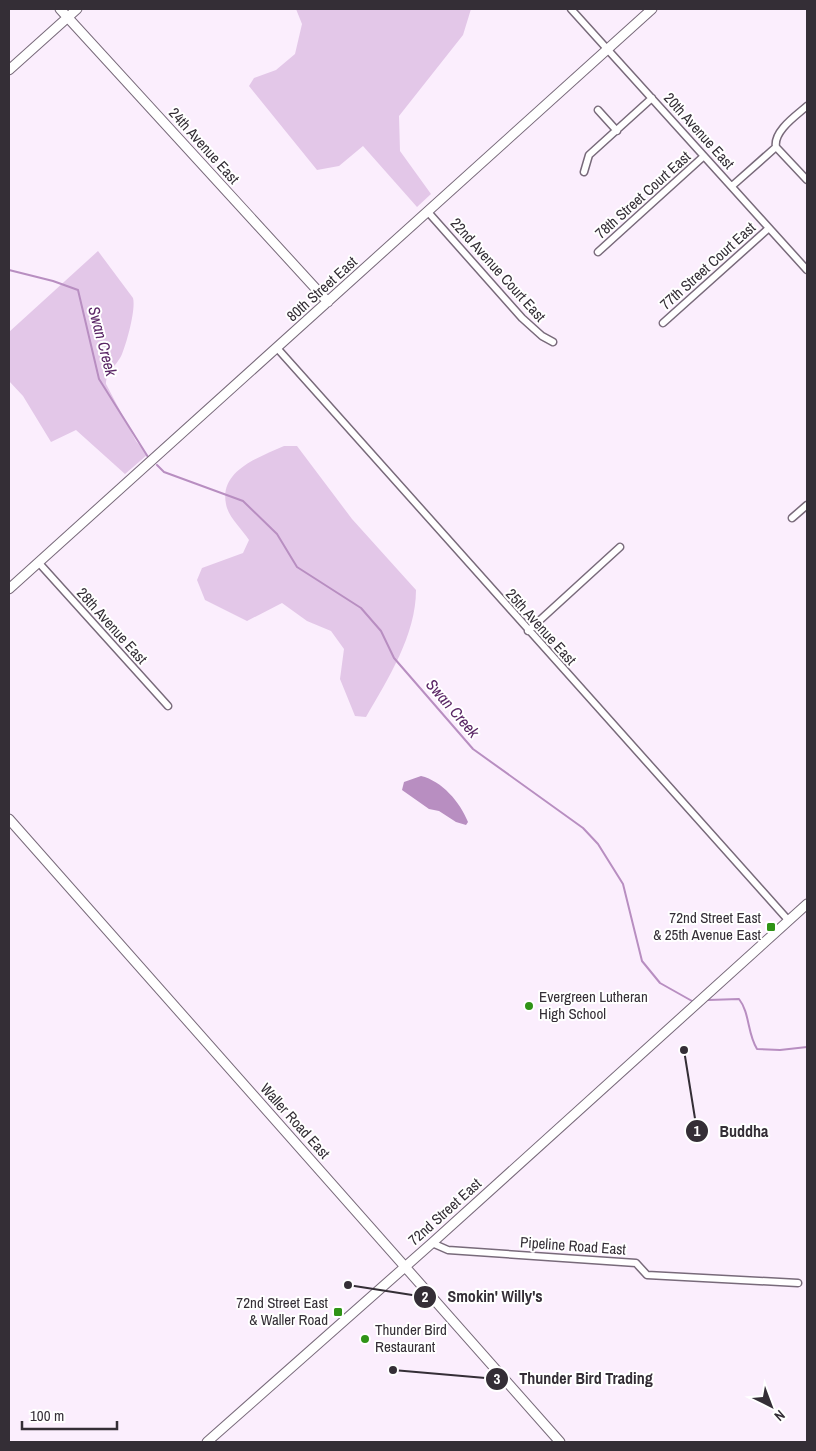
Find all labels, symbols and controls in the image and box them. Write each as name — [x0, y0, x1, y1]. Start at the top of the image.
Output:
street label: 20th Avenue East — [659, 88, 740, 174]
street label: 24th Avenue East — [164, 103, 245, 189]
street label: 78th Street Court East — [590, 146, 695, 243]
street label: 22nd Avenue Court East — [446, 213, 551, 327]
street label: 77th Street Court East — [655, 217, 760, 314]
street label: 80th Street East — [282, 251, 362, 326]
water label: Swan Creek — [83, 304, 123, 379]
street label: 28th Avenue East — [72, 583, 153, 669]
street label: 25th Avenue East — [501, 584, 582, 670]
water label: Swan Creek — [421, 674, 485, 743]
place label: 72nd Street East & 25th Avenue East — [653, 907, 762, 945]
marker: 72nd Street East & 25th Avenue East — [765, 921, 777, 933]
place label: Evergreen Lutheran High School — [539, 986, 648, 1024]
marker: Evergreen Lutheran High School — [523, 1000, 535, 1012]
street label: Waller Road East — [256, 1078, 335, 1164]
callout: Buddha — [684, 1116, 778, 1147]
text: 1 — [694, 1120, 701, 1141]
text: Buddha — [720, 1120, 769, 1142]
street label: 72nd Street East — [404, 1173, 486, 1250]
street label: Pipeline Road East — [519, 1231, 627, 1260]
callout: Smokin' Willy's — [412, 1281, 553, 1312]
text: Smokin' Willy's — [447, 1285, 543, 1307]
text: 2 — [422, 1286, 429, 1307]
place label: 72nd Street East & Waller Road — [236, 1292, 329, 1330]
marker: 72nd Street East & Waller Road — [332, 1306, 344, 1318]
place label: Thunder Bird Restaurant — [375, 1319, 447, 1357]
marker: Thunder Bird Restaurant — [359, 1333, 371, 1345]
callout: Thunder Bird Trading — [484, 1363, 662, 1394]
text: Thunder Bird Trading — [519, 1367, 653, 1389]
text: 3 — [494, 1368, 501, 1389]
north arrow — [746, 1381, 796, 1431]
scale bar — [22, 1398, 118, 1430]
text: 100 m — [30, 1405, 64, 1426]
text: N — [771, 1406, 789, 1425]

